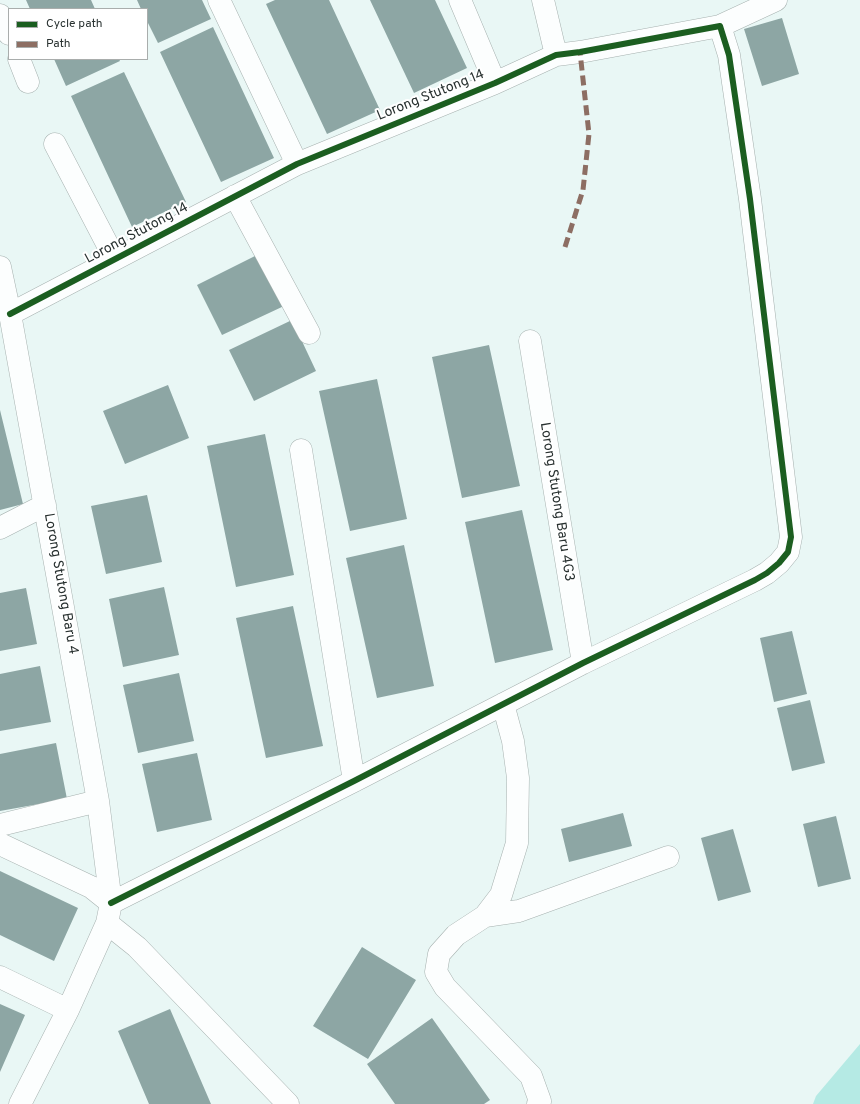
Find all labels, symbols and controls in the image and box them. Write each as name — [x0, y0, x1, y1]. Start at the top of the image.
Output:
legend — [8, 8, 148, 60]
text: Cycle path — [46, 16, 103, 32]
text: Path — [46, 36, 71, 52]
street label: Lorong Stutong 14 — [375, 67, 487, 125]
street label: Lorong Stutong 14 — [82, 200, 192, 268]
street label: Lorong Stutong Baru 4G3 — [535, 421, 577, 583]
street label: Lorong Stutong Baru 4 — [39, 512, 81, 656]

